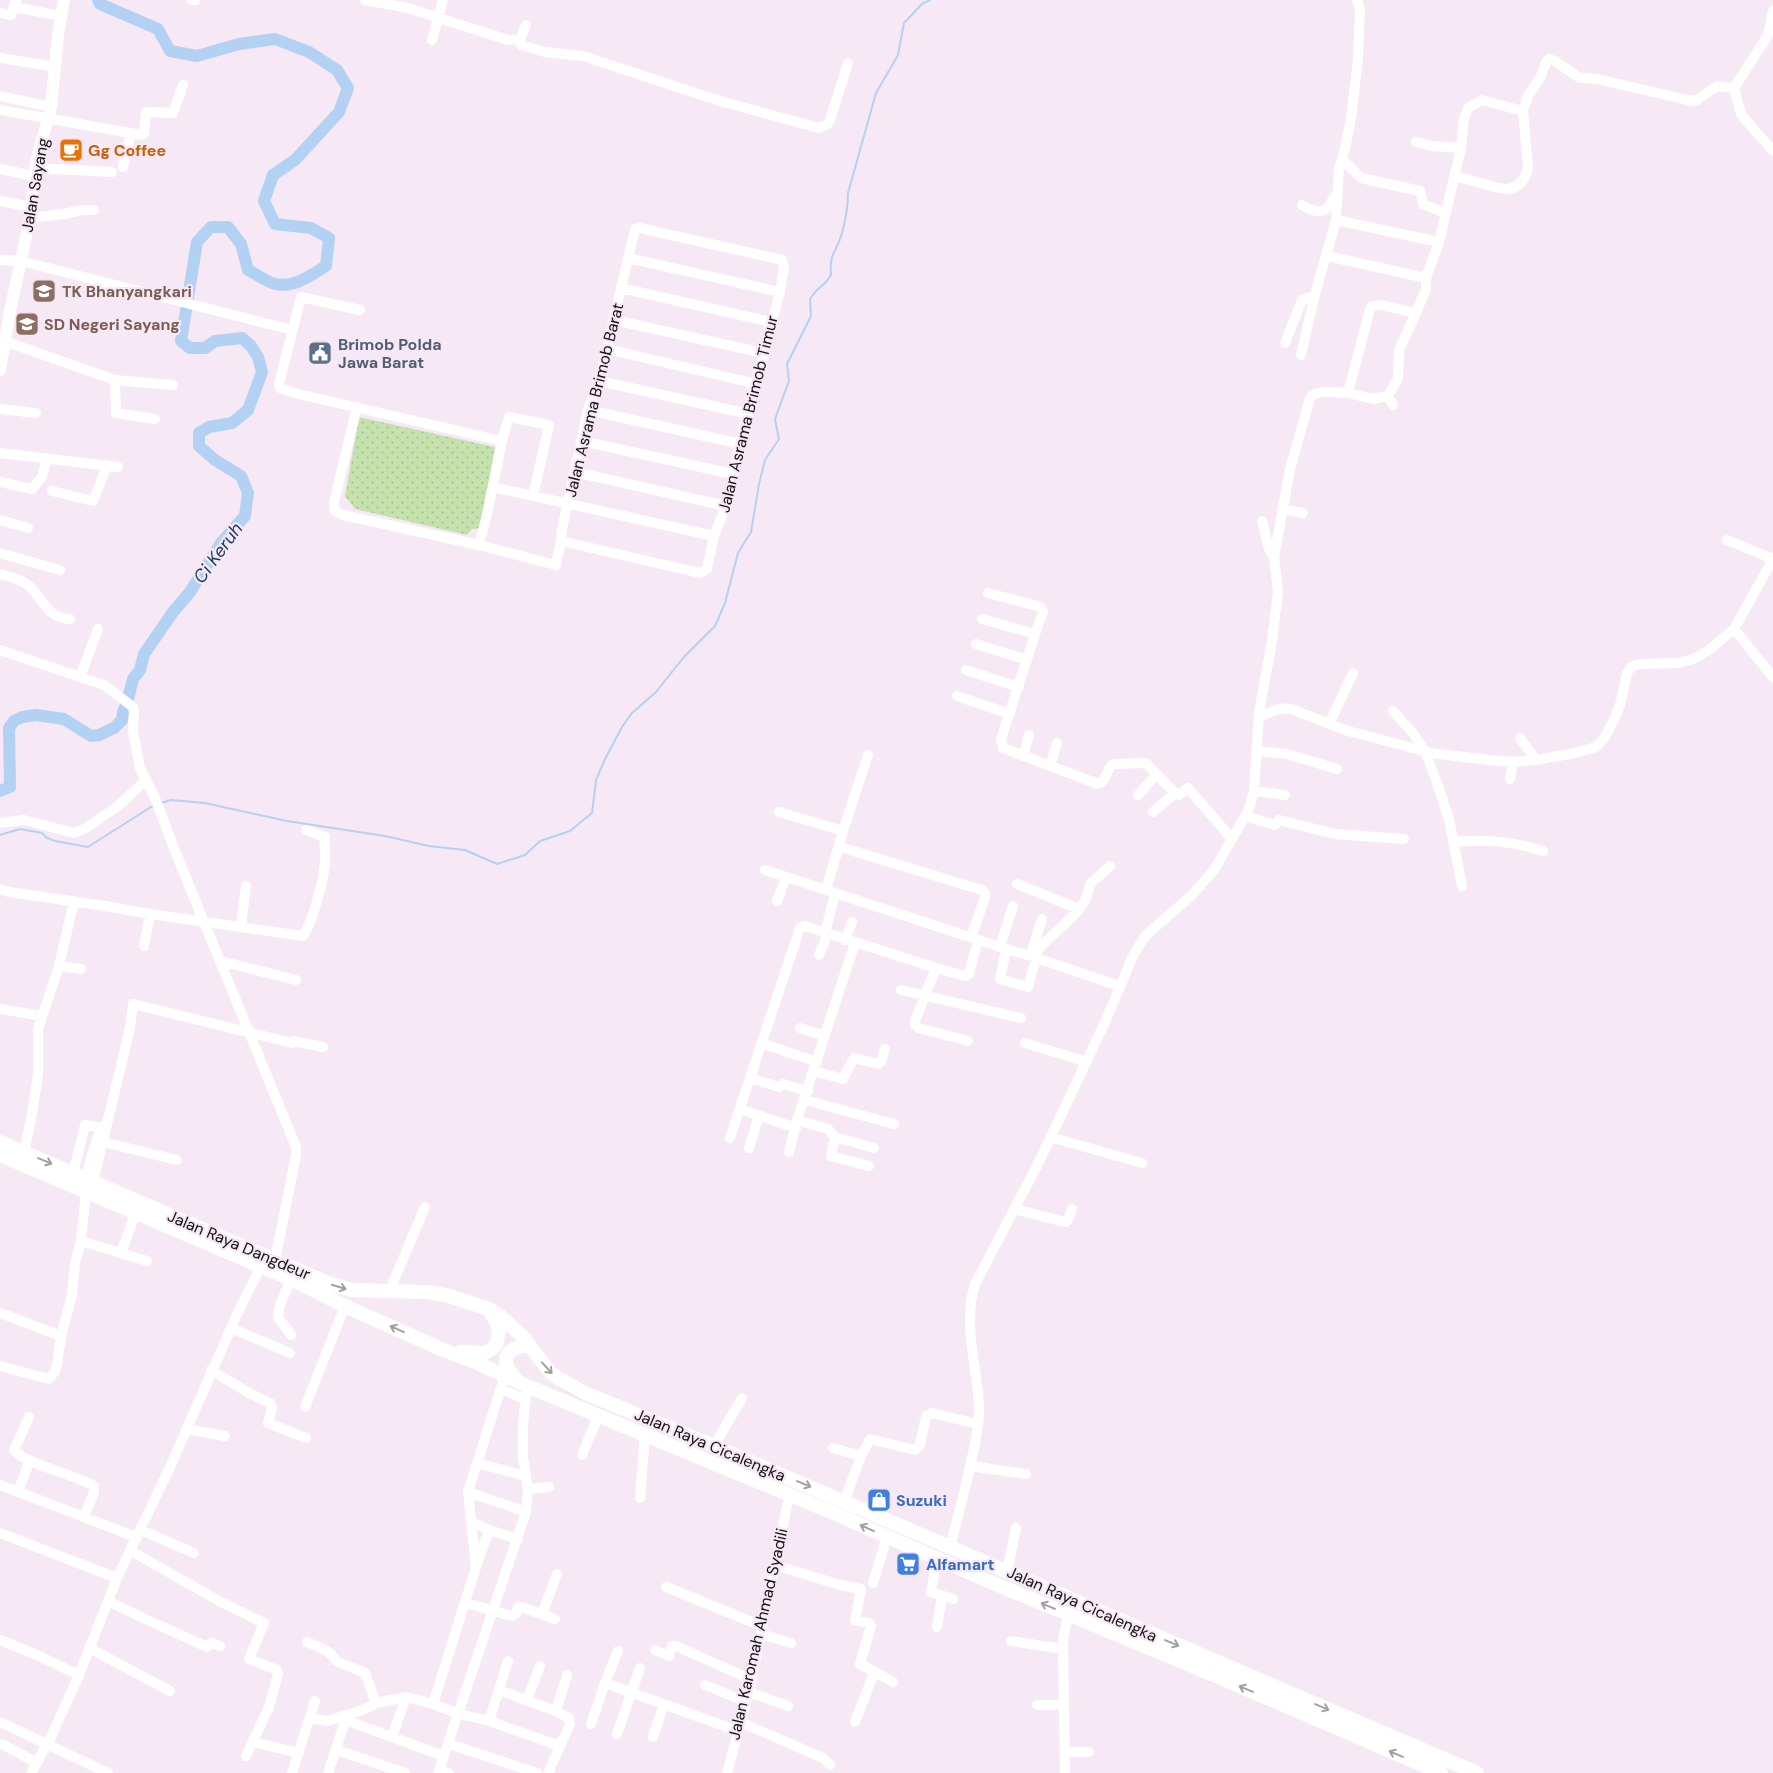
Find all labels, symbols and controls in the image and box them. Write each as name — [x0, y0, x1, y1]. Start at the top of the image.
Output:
street label: Jalan Sayang — [16, 136, 54, 234]
cafe icon: Gg Coffee — [58, 137, 84, 163]
place label: Gg Coffee — [88, 140, 166, 161]
school or university icon: TK Bhanyangkari — [31, 278, 57, 304]
place label: TK Bhanyangkari — [62, 281, 192, 302]
street label: Jalan Asrama Brimob Barat — [560, 301, 628, 499]
school or university icon: SD Negeri Sayang — [14, 311, 40, 337]
street label: Jalan Asrama Brimob Timur — [713, 313, 783, 515]
place label: SD Negeri Sayang — [44, 314, 180, 335]
place label: Brimob Polda Jawa Barat — [338, 334, 442, 373]
public building icon: Brimob Polda Jawa Barat — [307, 340, 333, 366]
water label: Ci Keruh — [188, 518, 248, 588]
one-way arrow — [37, 1157, 52, 1167]
street label: Jalan Raya Dangdeur — [164, 1205, 314, 1285]
one-way arrow — [331, 1282, 347, 1292]
one-way arrow — [390, 1324, 405, 1334]
one-way arrow — [541, 1361, 553, 1374]
street label: Jalan Raya Cicalengka — [631, 1404, 789, 1486]
one-way arrow — [796, 1480, 811, 1490]
shop icon: Suzuki — [866, 1487, 892, 1513]
place label: Suzuki — [896, 1490, 947, 1511]
one-way arrow — [860, 1523, 875, 1533]
street label: Jalan Karomah Ahmad Syadili — [723, 1526, 793, 1742]
supermarket icon: Alfamart — [895, 1551, 921, 1577]
place label: Alfamart — [926, 1554, 995, 1575]
street label: Jalan Raya Cicalengka — [1004, 1561, 1160, 1647]
one-way arrow — [1041, 1601, 1056, 1611]
one-way arrow — [1164, 1639, 1179, 1649]
one-way arrow — [1239, 1684, 1254, 1693]
one-way arrow — [1314, 1703, 1329, 1713]
one-way arrow — [1389, 1748, 1404, 1758]

